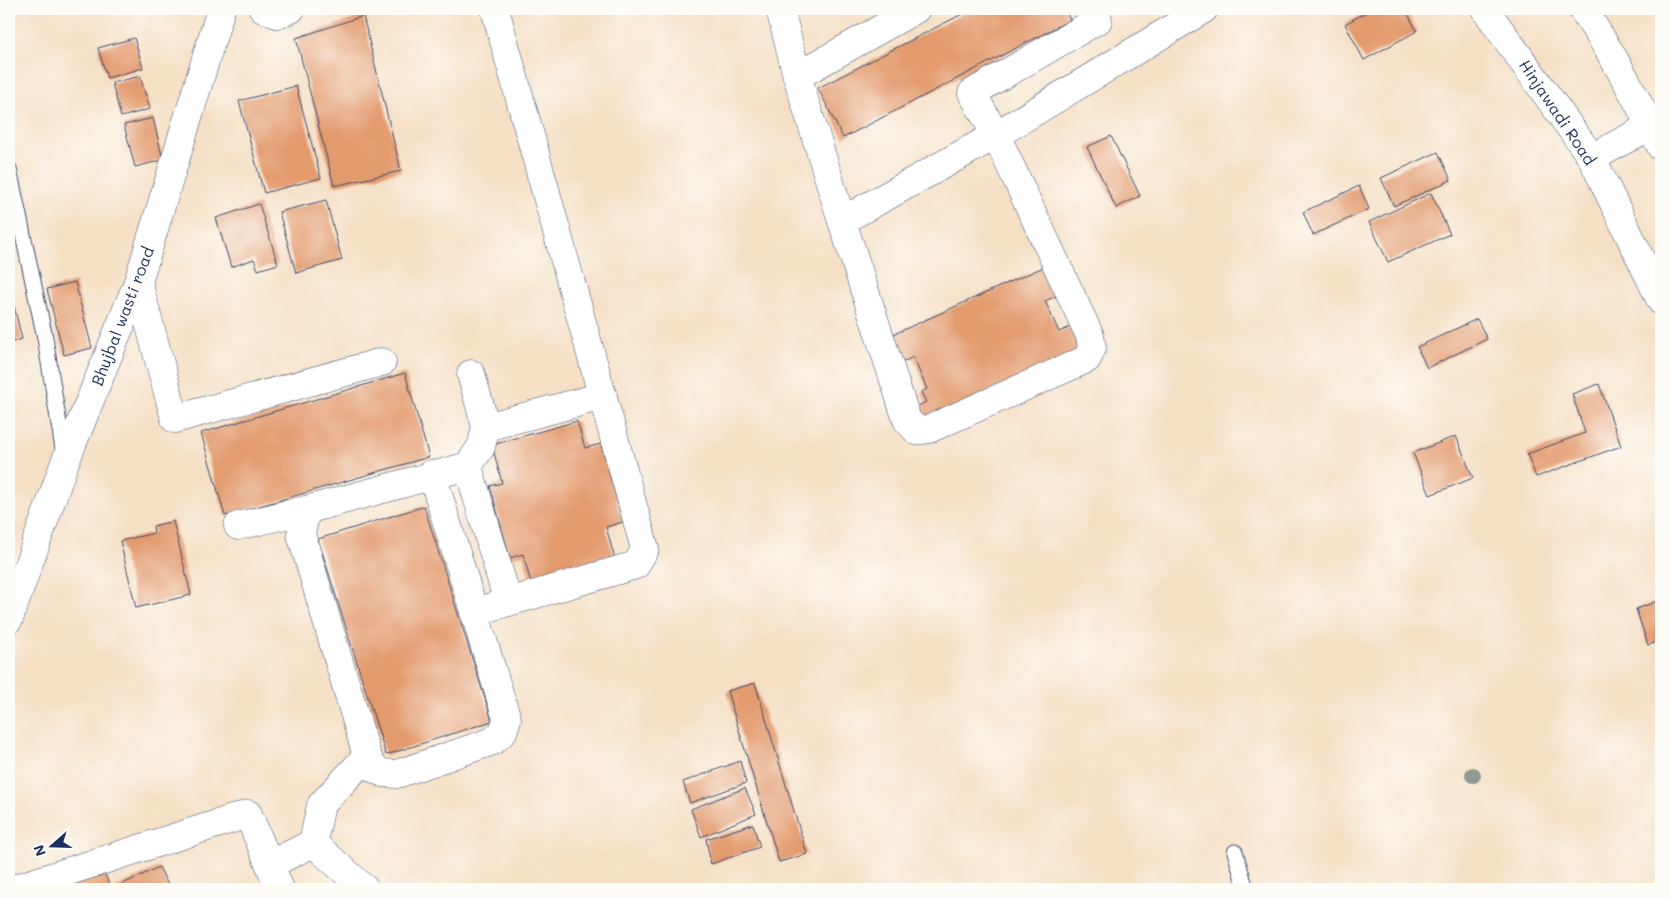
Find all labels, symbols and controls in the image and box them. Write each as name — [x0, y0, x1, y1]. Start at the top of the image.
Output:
street label: Hinjawadi Road — [1515, 55, 1601, 169]
street label: Bhujbal wasti road — [86, 244, 158, 388]
north arrow — [28, 820, 78, 870]
text: N — [29, 842, 50, 859]

